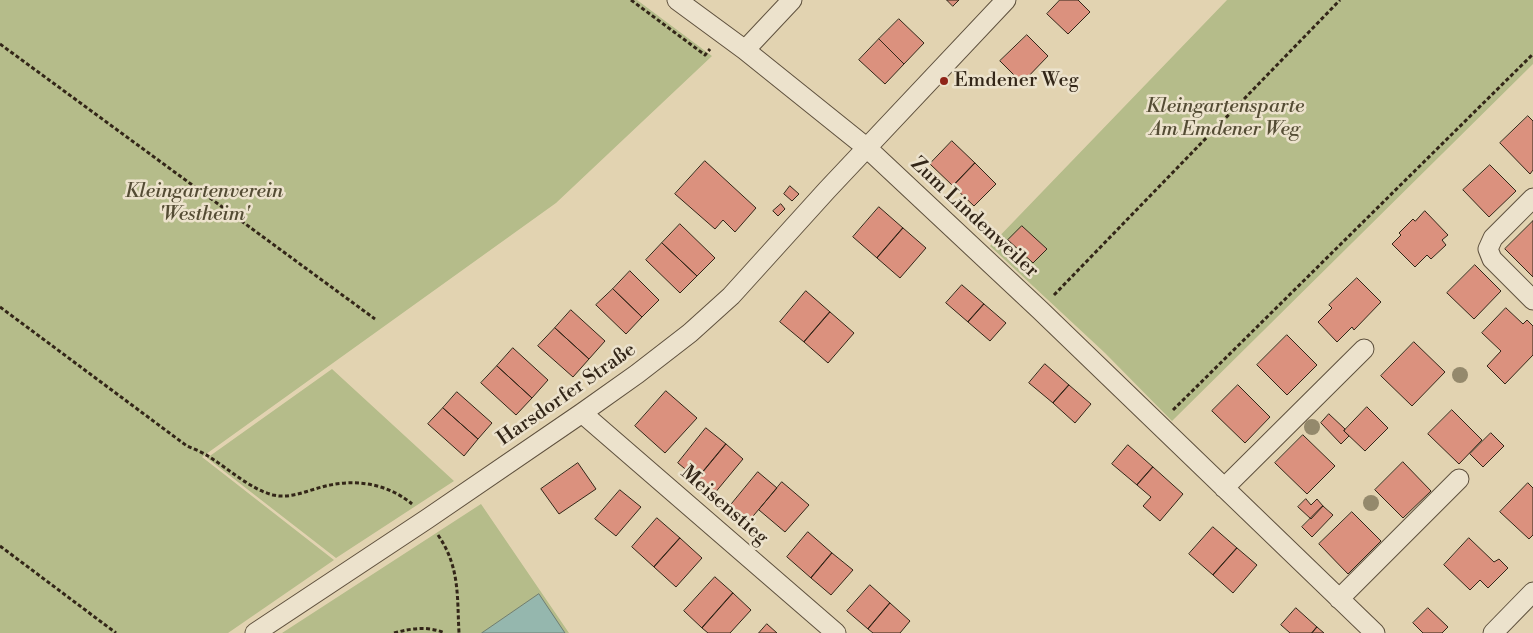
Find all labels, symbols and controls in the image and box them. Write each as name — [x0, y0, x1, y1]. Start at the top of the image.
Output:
place label: Emdener Weg — [954, 69, 1079, 93]
marker: Emdener Weg — [938, 75, 950, 87]
park label: Kleingartensparte Am Emdener Weg — [1146, 95, 1304, 142]
street label: Zum Lindenweiler — [905, 153, 1043, 283]
park label: Kleingartenverein 'Westheim' — [125, 180, 283, 227]
street label: Harsdorfer Straße — [493, 338, 641, 452]
street label: Meisenstieg — [675, 461, 773, 551]

